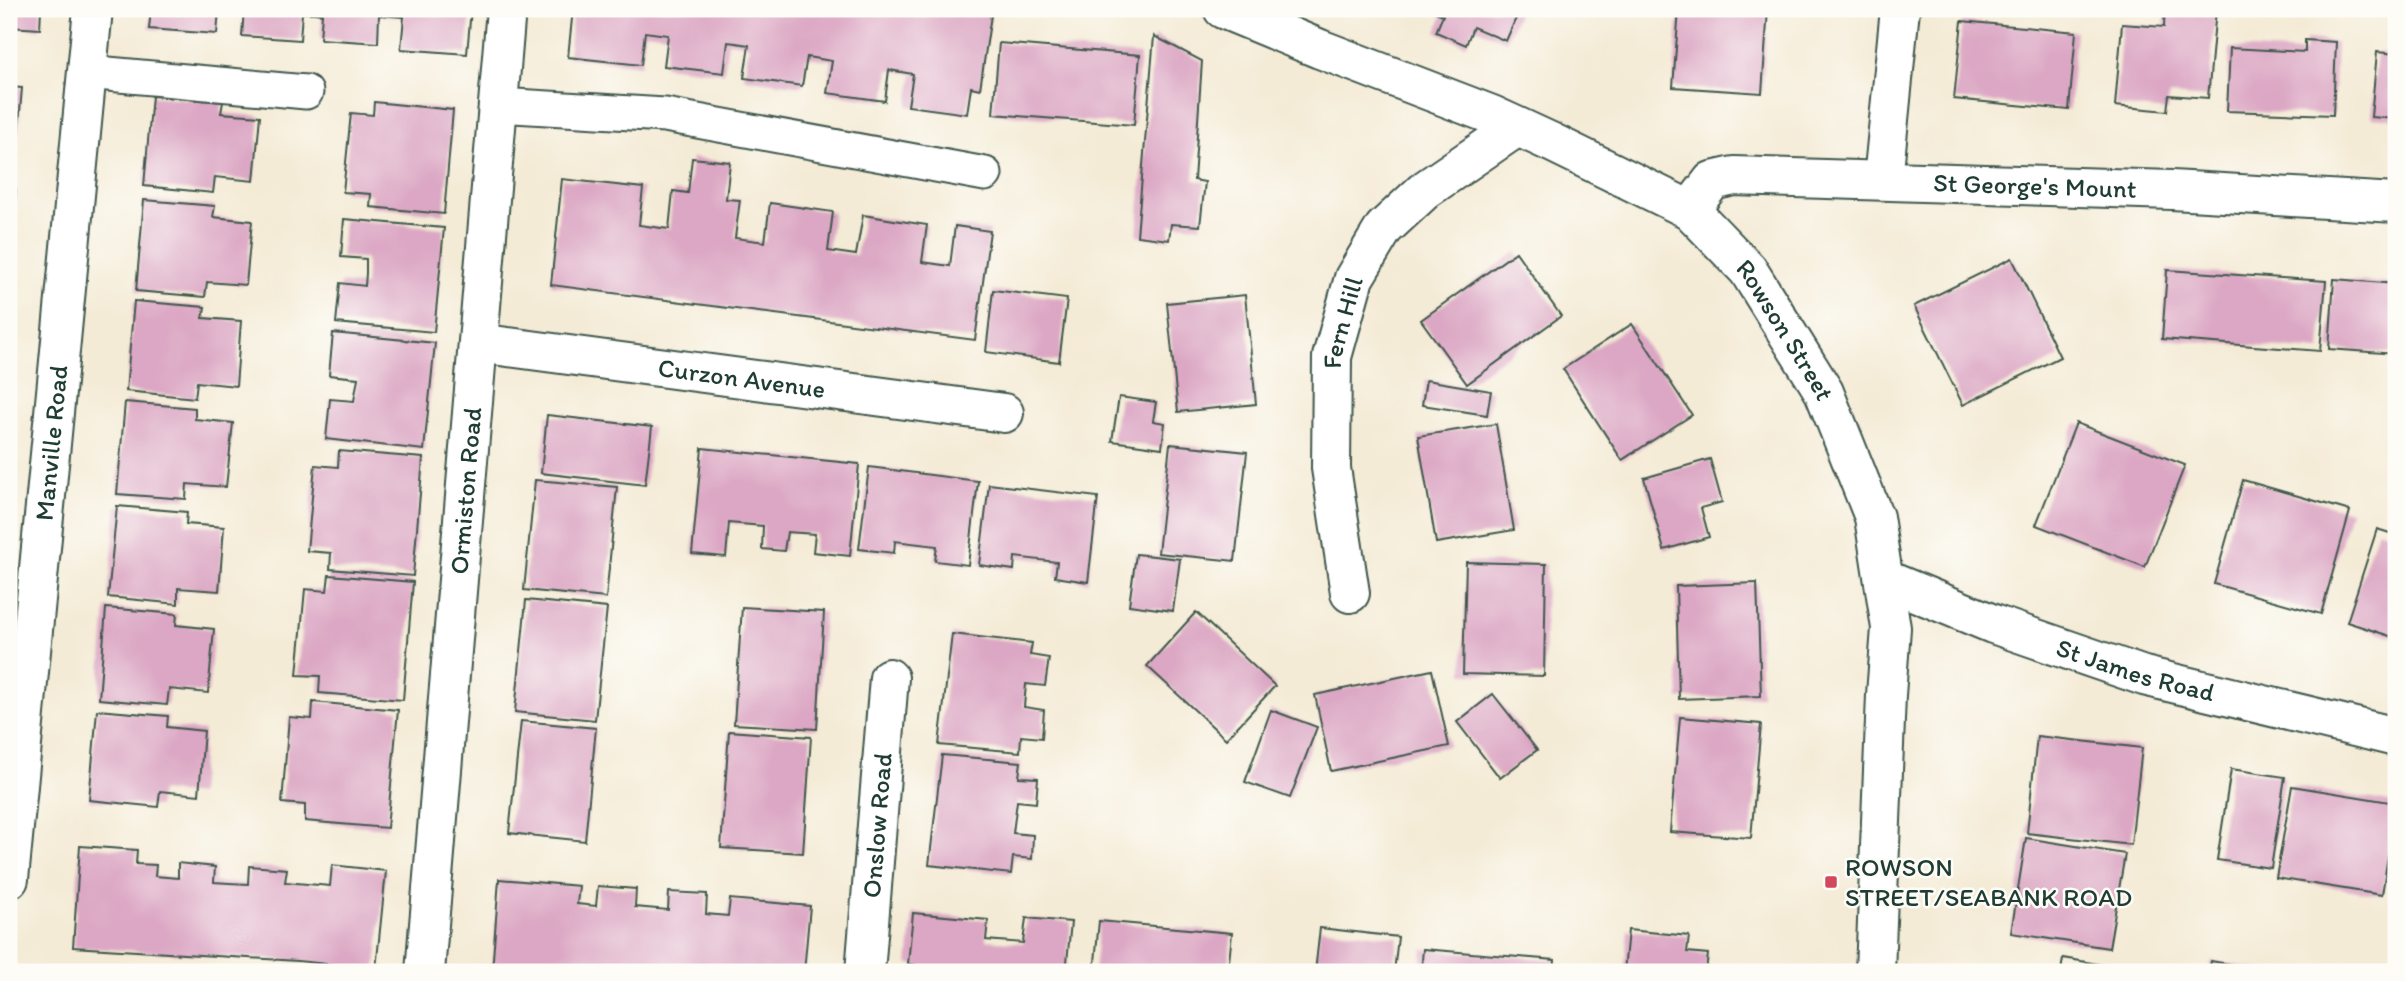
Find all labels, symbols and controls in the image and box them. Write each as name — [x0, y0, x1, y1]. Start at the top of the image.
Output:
street label: St George's Mount — [1933, 166, 2137, 205]
street label: Rowson Street — [1730, 252, 1842, 405]
street label: Fern Hill — [1316, 273, 1370, 369]
street label: Curzon Avenue — [656, 351, 827, 405]
street label: Manville Road — [28, 364, 75, 522]
street label: Ormiston Road — [443, 406, 488, 576]
street label: St James Road — [2052, 631, 2219, 709]
street label: Onslow Road — [855, 751, 899, 899]
place label: ROWSON STREET/SEABANK ROAD — [1845, 851, 2132, 913]
marker: ROWSON STREET/SEABANK ROAD — [1823, 874, 1839, 890]

